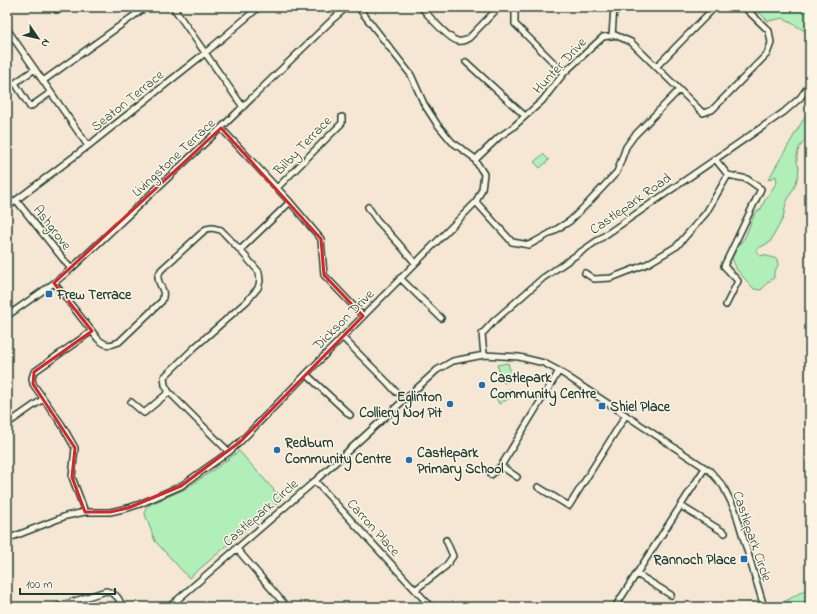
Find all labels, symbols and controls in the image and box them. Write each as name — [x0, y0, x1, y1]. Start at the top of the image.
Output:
north arrow — [18, 18, 58, 58]
street label: Hunter Drive — [528, 32, 592, 99]
text: N — [37, 35, 54, 51]
street label: Seaton Terrace — [87, 65, 169, 137]
street label: Bilby Terrace — [268, 111, 338, 182]
street label: Livingstone Terrace — [128, 113, 222, 203]
street label: Castlepark Road — [586, 168, 676, 240]
street label: Ashgrove — [27, 201, 77, 256]
street label: Dickson Drive — [308, 284, 380, 356]
place label: Frew Terrace — [56, 285, 132, 306]
marker: Frew Terrace — [44, 289, 54, 299]
place label: Castlepark Community Centre — [490, 368, 597, 407]
marker: Castlepark Community Centre — [477, 380, 487, 390]
place label: Eglinton Colliery No1 Pit — [359, 387, 442, 426]
place label: Shiel Place — [610, 397, 671, 418]
marker: Eglinton Colliery No1 Pit — [445, 399, 455, 409]
marker: Shiel Place — [597, 401, 607, 411]
place label: Redburn Community Centre — [284, 433, 392, 472]
place label: Castlepark Primary School — [417, 443, 504, 482]
marker: Redburn Community Centre — [272, 445, 282, 455]
marker: Castlepark Primary School — [404, 455, 414, 465]
street label: Castlepark Circle — [219, 474, 304, 552]
street label: Castlepark Circle — [726, 489, 777, 585]
street label: Carron Place — [341, 494, 405, 562]
place label: Rannoch Place — [653, 550, 737, 571]
marker: Rannoch Place — [739, 554, 749, 564]
scale bar — [20, 570, 115, 596]
text: 100 m — [26, 576, 53, 594]

